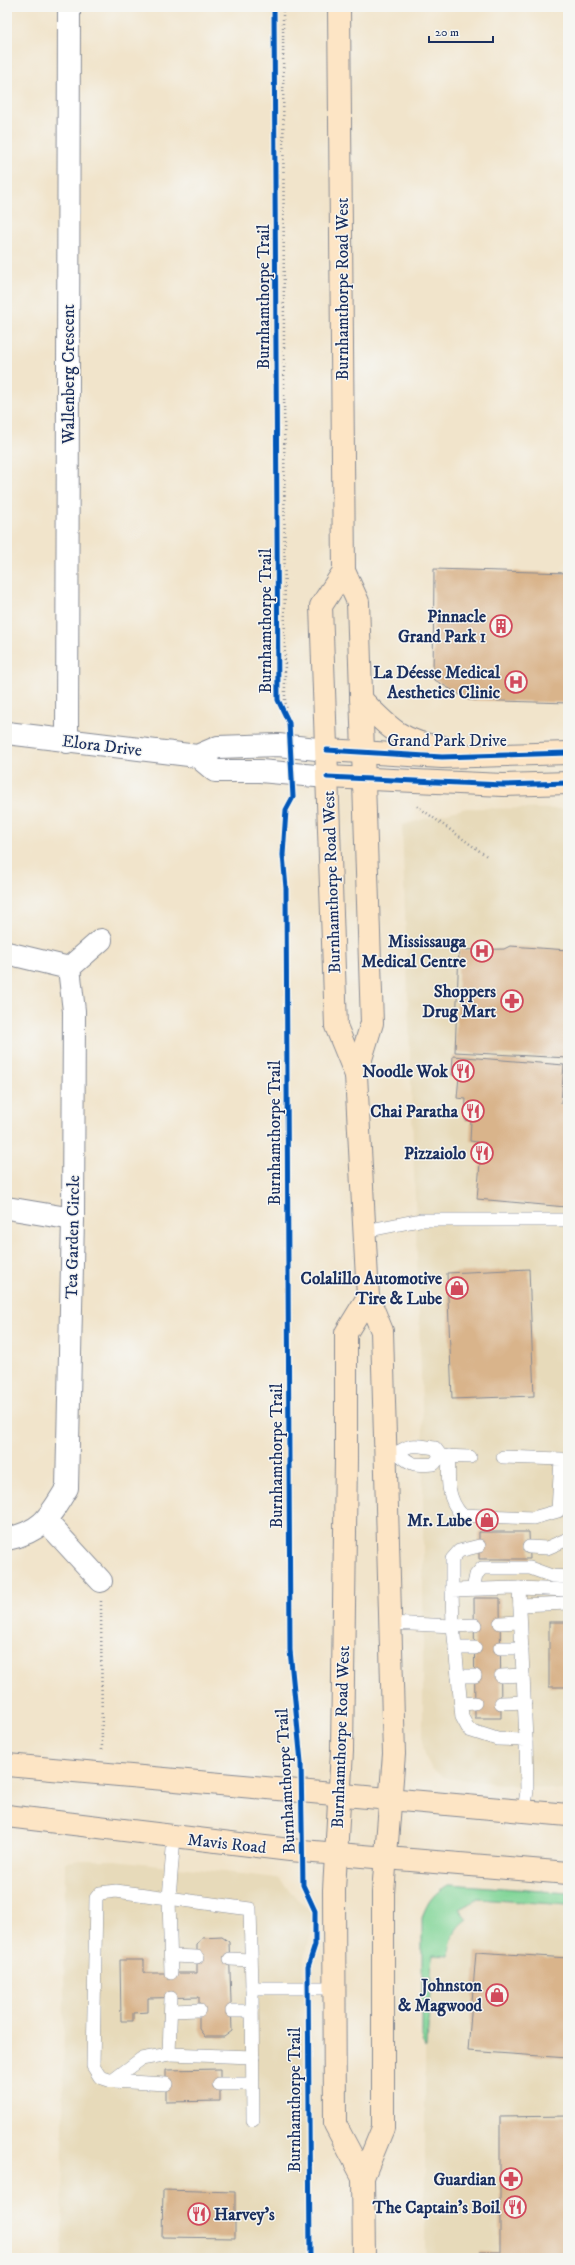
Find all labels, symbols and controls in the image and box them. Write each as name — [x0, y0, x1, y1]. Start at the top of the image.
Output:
scale bar — [429, 18, 493, 44]
text: 20 m — [435, 25, 459, 40]
street label: Burnhamthorpe Road West — [332, 197, 354, 380]
street label: Burnhamthorpe Trail — [253, 224, 275, 370]
street label: Wallenberg Crescent — [58, 303, 80, 445]
street label: Burnhamthorpe Trail — [255, 548, 277, 694]
place label: Pinnacle Grand Park 1 — [398, 606, 486, 648]
building icon: Pinnacle Grand Park 1 — [488, 613, 514, 639]
place label: La Déesse Medical Aesthetics Clinic — [373, 662, 501, 704]
hospital icon: La Déesse Medical Aesthetics Clinic — [503, 669, 529, 695]
street label: Elora Drive — [61, 730, 143, 762]
street label: Grand Park Drive — [387, 730, 507, 752]
street label: Burnhamthorpe Road West — [318, 790, 346, 974]
place label: Mississauga Medical Centre — [362, 931, 467, 973]
hospital icon: Mississauga Medical Centre — [469, 938, 495, 964]
place label: Shoppers Drug Mart — [422, 981, 497, 1023]
pharmacy icon: Shoppers Drug Mart — [499, 988, 525, 1014]
restaurant icon: Noodle Wok — [450, 1058, 476, 1084]
street label: Burnhamthorpe Trail — [264, 1060, 286, 1206]
place label: Noodle Wok — [362, 1061, 449, 1083]
restaurant icon: Chai Paratha — [460, 1098, 486, 1124]
place label: Chai Paratha — [370, 1101, 459, 1123]
restaurant icon: Pizzaiolo — [469, 1140, 495, 1166]
place label: Pizzaiolo — [404, 1143, 466, 1165]
street label: Tea Garden Circle — [61, 1175, 85, 1299]
place label: Colalillo Automotive Tire & Lube — [301, 1268, 442, 1310]
shop icon: Colalillo Automotive Tire & Lube — [444, 1275, 470, 1301]
street label: Burnhamthorpe Trail — [266, 1383, 288, 1529]
shop icon: Mr. Lube — [474, 1507, 500, 1533]
place label: Mr. Lube — [407, 1510, 472, 1532]
street label: Burnhamthorpe Road West — [327, 1645, 355, 1829]
street label: Burnhamthorpe Trail — [271, 1708, 301, 1854]
street label: Mavis Road — [186, 1829, 268, 1859]
place label: Johnston & Magwood — [398, 1975, 483, 2017]
shop icon: Johnston & Magwood — [484, 1982, 510, 2008]
street label: Burnhamthorpe Trail — [284, 2027, 306, 2173]
pharmacy icon: Guardian — [498, 2166, 524, 2192]
place label: Guardian — [433, 2169, 496, 2191]
restaurant icon: The Captain’s Boil — [502, 2194, 528, 2220]
place label: The Captain’s Boil — [372, 2197, 501, 2219]
restaurant icon: Harvey's — [186, 2201, 212, 2227]
place label: Harvey's — [214, 2204, 275, 2226]

